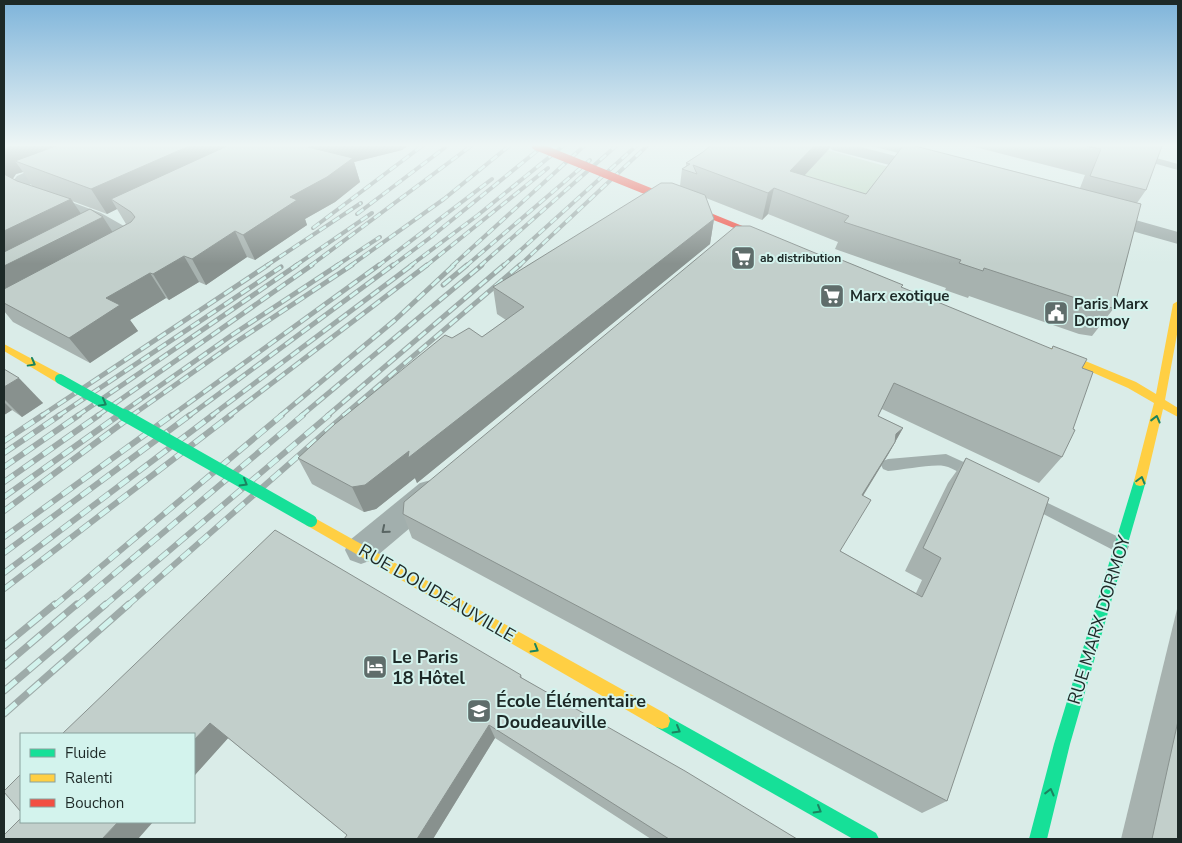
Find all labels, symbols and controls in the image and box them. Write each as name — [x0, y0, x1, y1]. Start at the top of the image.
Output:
supermarket icon: ab distribution — [730, 245, 756, 271]
place label: ab distribution — [760, 250, 841, 266]
supermarket icon: Marx exotique — [819, 283, 845, 309]
place label: Marx exotique — [850, 286, 949, 306]
place label: Paris Marx Dormoy — [1074, 294, 1149, 331]
public building icon: Paris Marx Dormoy — [1043, 300, 1069, 326]
one-way arrow — [27, 357, 36, 367]
one-way arrow — [97, 396, 106, 406]
one-way arrow — [1150, 414, 1161, 423]
one-way arrow — [1136, 476, 1146, 484]
one-way arrow — [239, 477, 248, 487]
one-way arrow — [382, 524, 391, 533]
street label: RUE MARX DORMOY — [1062, 532, 1136, 707]
street label: RUE DOUDEAUVILLE — [354, 538, 520, 648]
one-way arrow — [530, 643, 539, 653]
place label: Le Paris 18 Hôtel — [392, 645, 465, 690]
hotel icon: Le Paris 18 Hôtel — [362, 654, 388, 680]
place label: École Élémentaire Doudeauville — [496, 689, 646, 734]
school or university icon: École Élémentaire Doudeauville — [466, 698, 492, 724]
one-way arrow — [671, 723, 680, 733]
legend — [20, 733, 195, 823]
text: Fluide — [65, 743, 106, 763]
text: Ralenti — [65, 768, 113, 788]
one-way arrow — [1044, 787, 1055, 796]
text: Bouchon — [65, 793, 124, 813]
one-way arrow — [813, 804, 822, 814]

